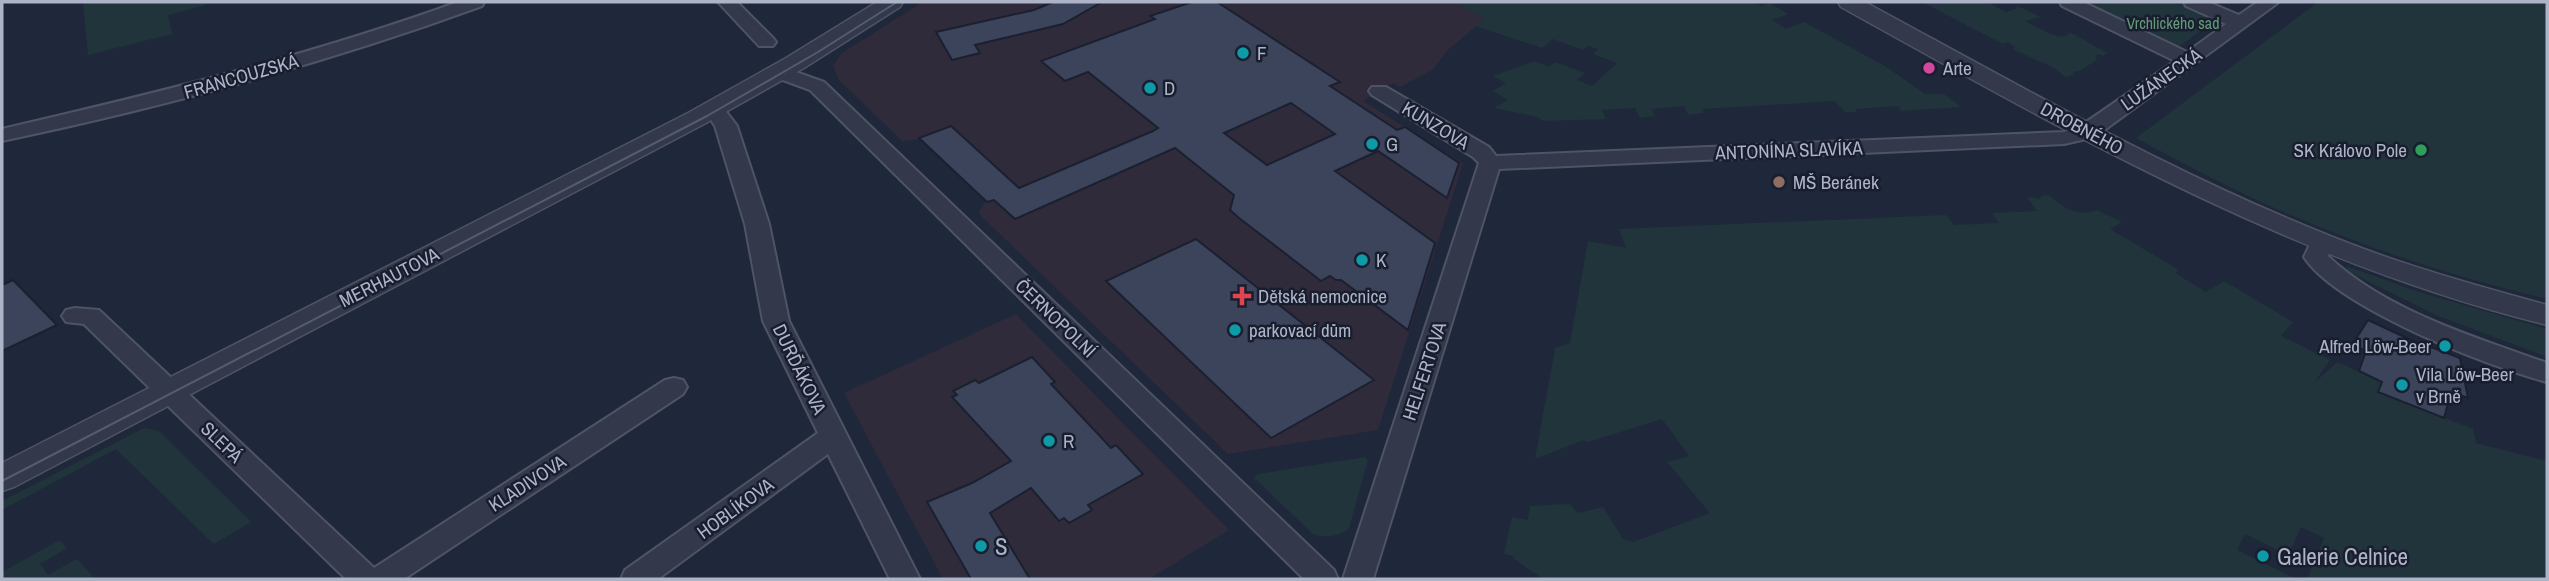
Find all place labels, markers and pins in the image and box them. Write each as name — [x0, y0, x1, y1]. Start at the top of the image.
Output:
place label: F — [1257, 40, 1267, 66]
marker: F — [1235, 45, 1251, 61]
place label: Arte — [1942, 55, 1972, 81]
marker: Arte — [1921, 60, 1937, 76]
place label: D — [1164, 75, 1175, 101]
marker: D — [1142, 80, 1158, 96]
place label: G — [1386, 131, 1398, 157]
marker: G — [1364, 136, 1380, 152]
place label: SK Královo Pole — [2294, 137, 2407, 163]
marker: SK Královo Pole — [2413, 142, 2429, 158]
place label: MŠ Beránek — [1793, 169, 1879, 195]
marker: MŠ Beránek — [1771, 174, 1787, 190]
place label: K — [1376, 247, 1387, 273]
marker: K — [1354, 252, 1370, 268]
place label: Dětská nemocnice — [1258, 283, 1387, 309]
marker: Dětská nemocnice — [1232, 286, 1252, 306]
place label: parkovací dům — [1249, 317, 1351, 343]
marker: parkovací dům — [1227, 322, 1243, 338]
place label: Alfred Löw-Beer — [2318, 333, 2432, 359]
marker: Alfred Löw-Beer — [2437, 338, 2453, 354]
place label: Vila Löw-Beer v Brně — [2416, 361, 2514, 409]
marker: Vila Löw-Beer v Brně — [2394, 377, 2410, 393]
place label: R — [1063, 428, 1074, 454]
marker: R — [1041, 433, 1057, 449]
place label: S — [995, 531, 1008, 562]
marker: S — [973, 538, 989, 554]
place label: Galerie Celnice — [2277, 541, 2408, 572]
marker: Galerie Celnice — [2255, 548, 2271, 564]

